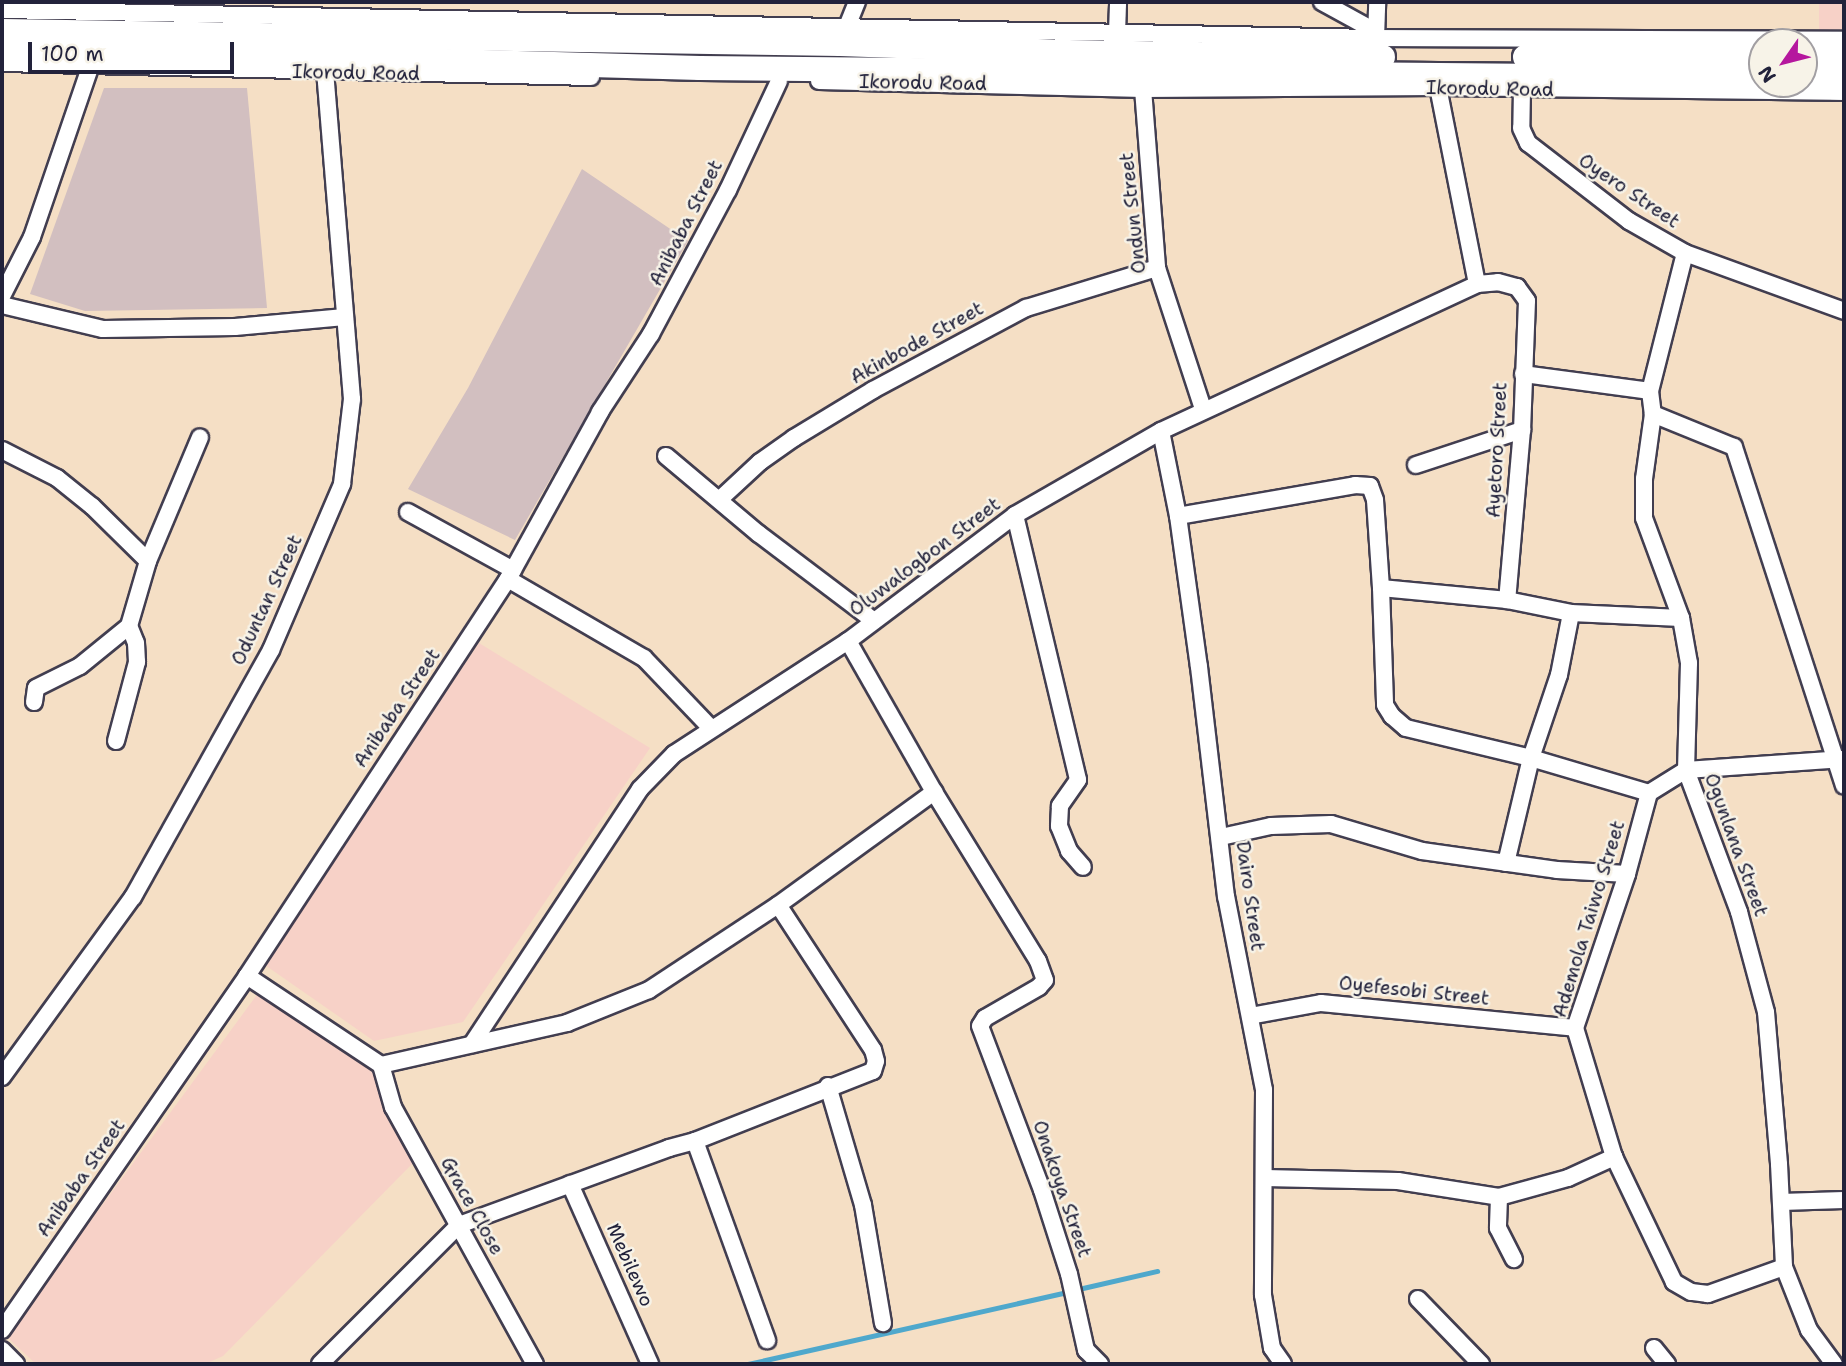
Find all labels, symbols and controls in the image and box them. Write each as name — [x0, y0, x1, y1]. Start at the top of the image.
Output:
scale bar — [32, 28, 238, 72]
north arrow — [1748, 28, 1818, 98]
text: 100 m — [41, 40, 104, 68]
street label: Ikorodu Road — [292, 60, 420, 86]
text: N — [1752, 61, 1782, 88]
street label: Ikorodu Road — [859, 70, 987, 96]
street label: Ikorodu Road — [1426, 76, 1554, 102]
street label: Oyero Street — [1574, 149, 1684, 233]
street label: Ondun Street — [1115, 151, 1151, 275]
street label: Anibaba Street — [644, 156, 728, 290]
street label: Akinbode Street — [846, 297, 988, 389]
street label: Ayetoro Street — [1482, 382, 1512, 518]
street label: Oluwalogbon Street — [845, 493, 1005, 621]
street label: Oduntan Street — [227, 531, 307, 669]
street label: Anibaba Street — [349, 644, 445, 772]
street label: Ogunlana Street — [1699, 770, 1773, 920]
street label: Ademola Taiwo Street — [1548, 818, 1630, 1020]
street label: Dairo Street — [1231, 840, 1269, 952]
street label: Oyefesobi Street — [1338, 972, 1490, 1010]
street label: Anibaba Street — [32, 1115, 130, 1241]
street label: Onakoya Street — [1028, 1118, 1096, 1260]
street label: Grace Close — [436, 1153, 508, 1259]
street label: Mebilewo — [602, 1220, 658, 1310]

